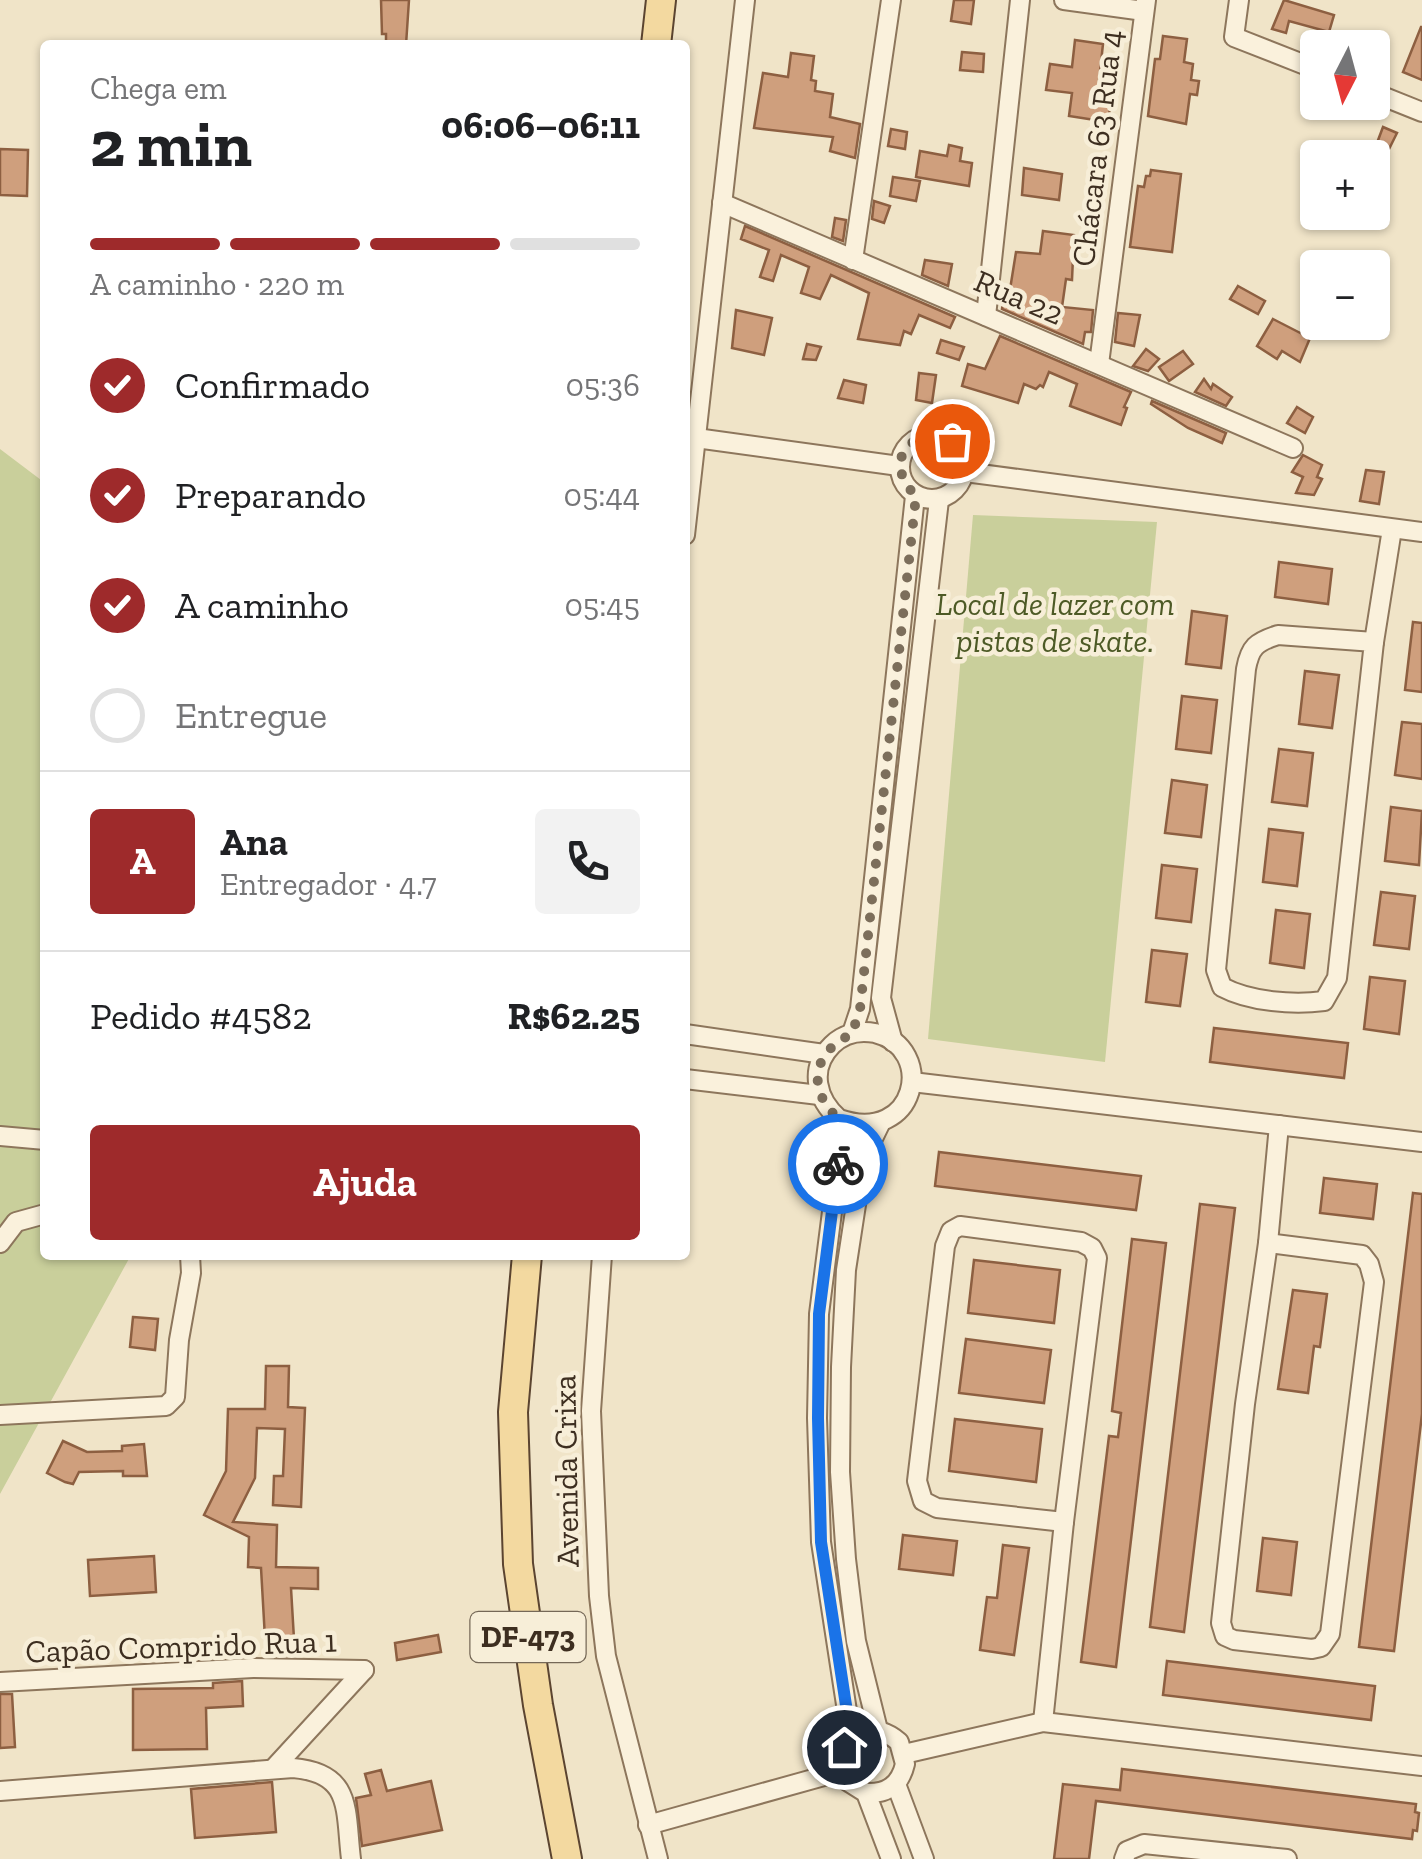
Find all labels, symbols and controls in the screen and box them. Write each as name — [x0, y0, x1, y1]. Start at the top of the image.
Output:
street label: Chácara 63 Rua 4 — [1064, 28, 1130, 268]
north arrow — [1300, 30, 1390, 120]
map controls — [1300, 30, 1390, 340]
text: Chega em — [90, 69, 227, 107]
text: 06:06–06:11 — [441, 102, 640, 148]
text: 2 min — [90, 105, 252, 183]
button: + — [1300, 140, 1390, 230]
button: − — [1300, 250, 1390, 340]
street label: Rua 22 — [969, 261, 1069, 333]
text: A caminho · 220 m — [90, 265, 344, 303]
icon: check — [90, 358, 145, 413]
text: Confirmado — [175, 362, 370, 408]
text: 05:36 — [565, 366, 640, 404]
pin — [910, 399, 995, 484]
icon: bag — [925, 414, 980, 469]
icon: check — [90, 468, 145, 523]
text: Preparando — [175, 472, 366, 518]
text: 05:44 — [564, 476, 640, 514]
icon: check — [90, 578, 145, 633]
text: A caminho — [175, 582, 349, 628]
park label: Local de lazer com pistas de skate. — [936, 585, 1174, 660]
text: 05:45 — [564, 586, 640, 624]
text: Entregue — [175, 692, 327, 738]
button: phone — [535, 809, 640, 914]
text: Ana — [220, 819, 288, 865]
text: A — [129, 838, 156, 884]
text: Entregador · 4.7 — [220, 865, 436, 903]
text: Pedido #4582 — [90, 993, 312, 1039]
text: R$62.25 — [507, 993, 640, 1039]
courier — [788, 1114, 888, 1214]
button: Ajuda — [90, 1125, 640, 1240]
icon: bike — [811, 1137, 866, 1192]
street label: Avenida Crixa — [545, 1374, 587, 1568]
road number: DF-473 — [470, 1612, 586, 1662]
street label: Capão Comprido Rua 1 — [25, 1622, 337, 1670]
pin — [802, 1705, 887, 1790]
icon: home — [817, 1720, 872, 1775]

